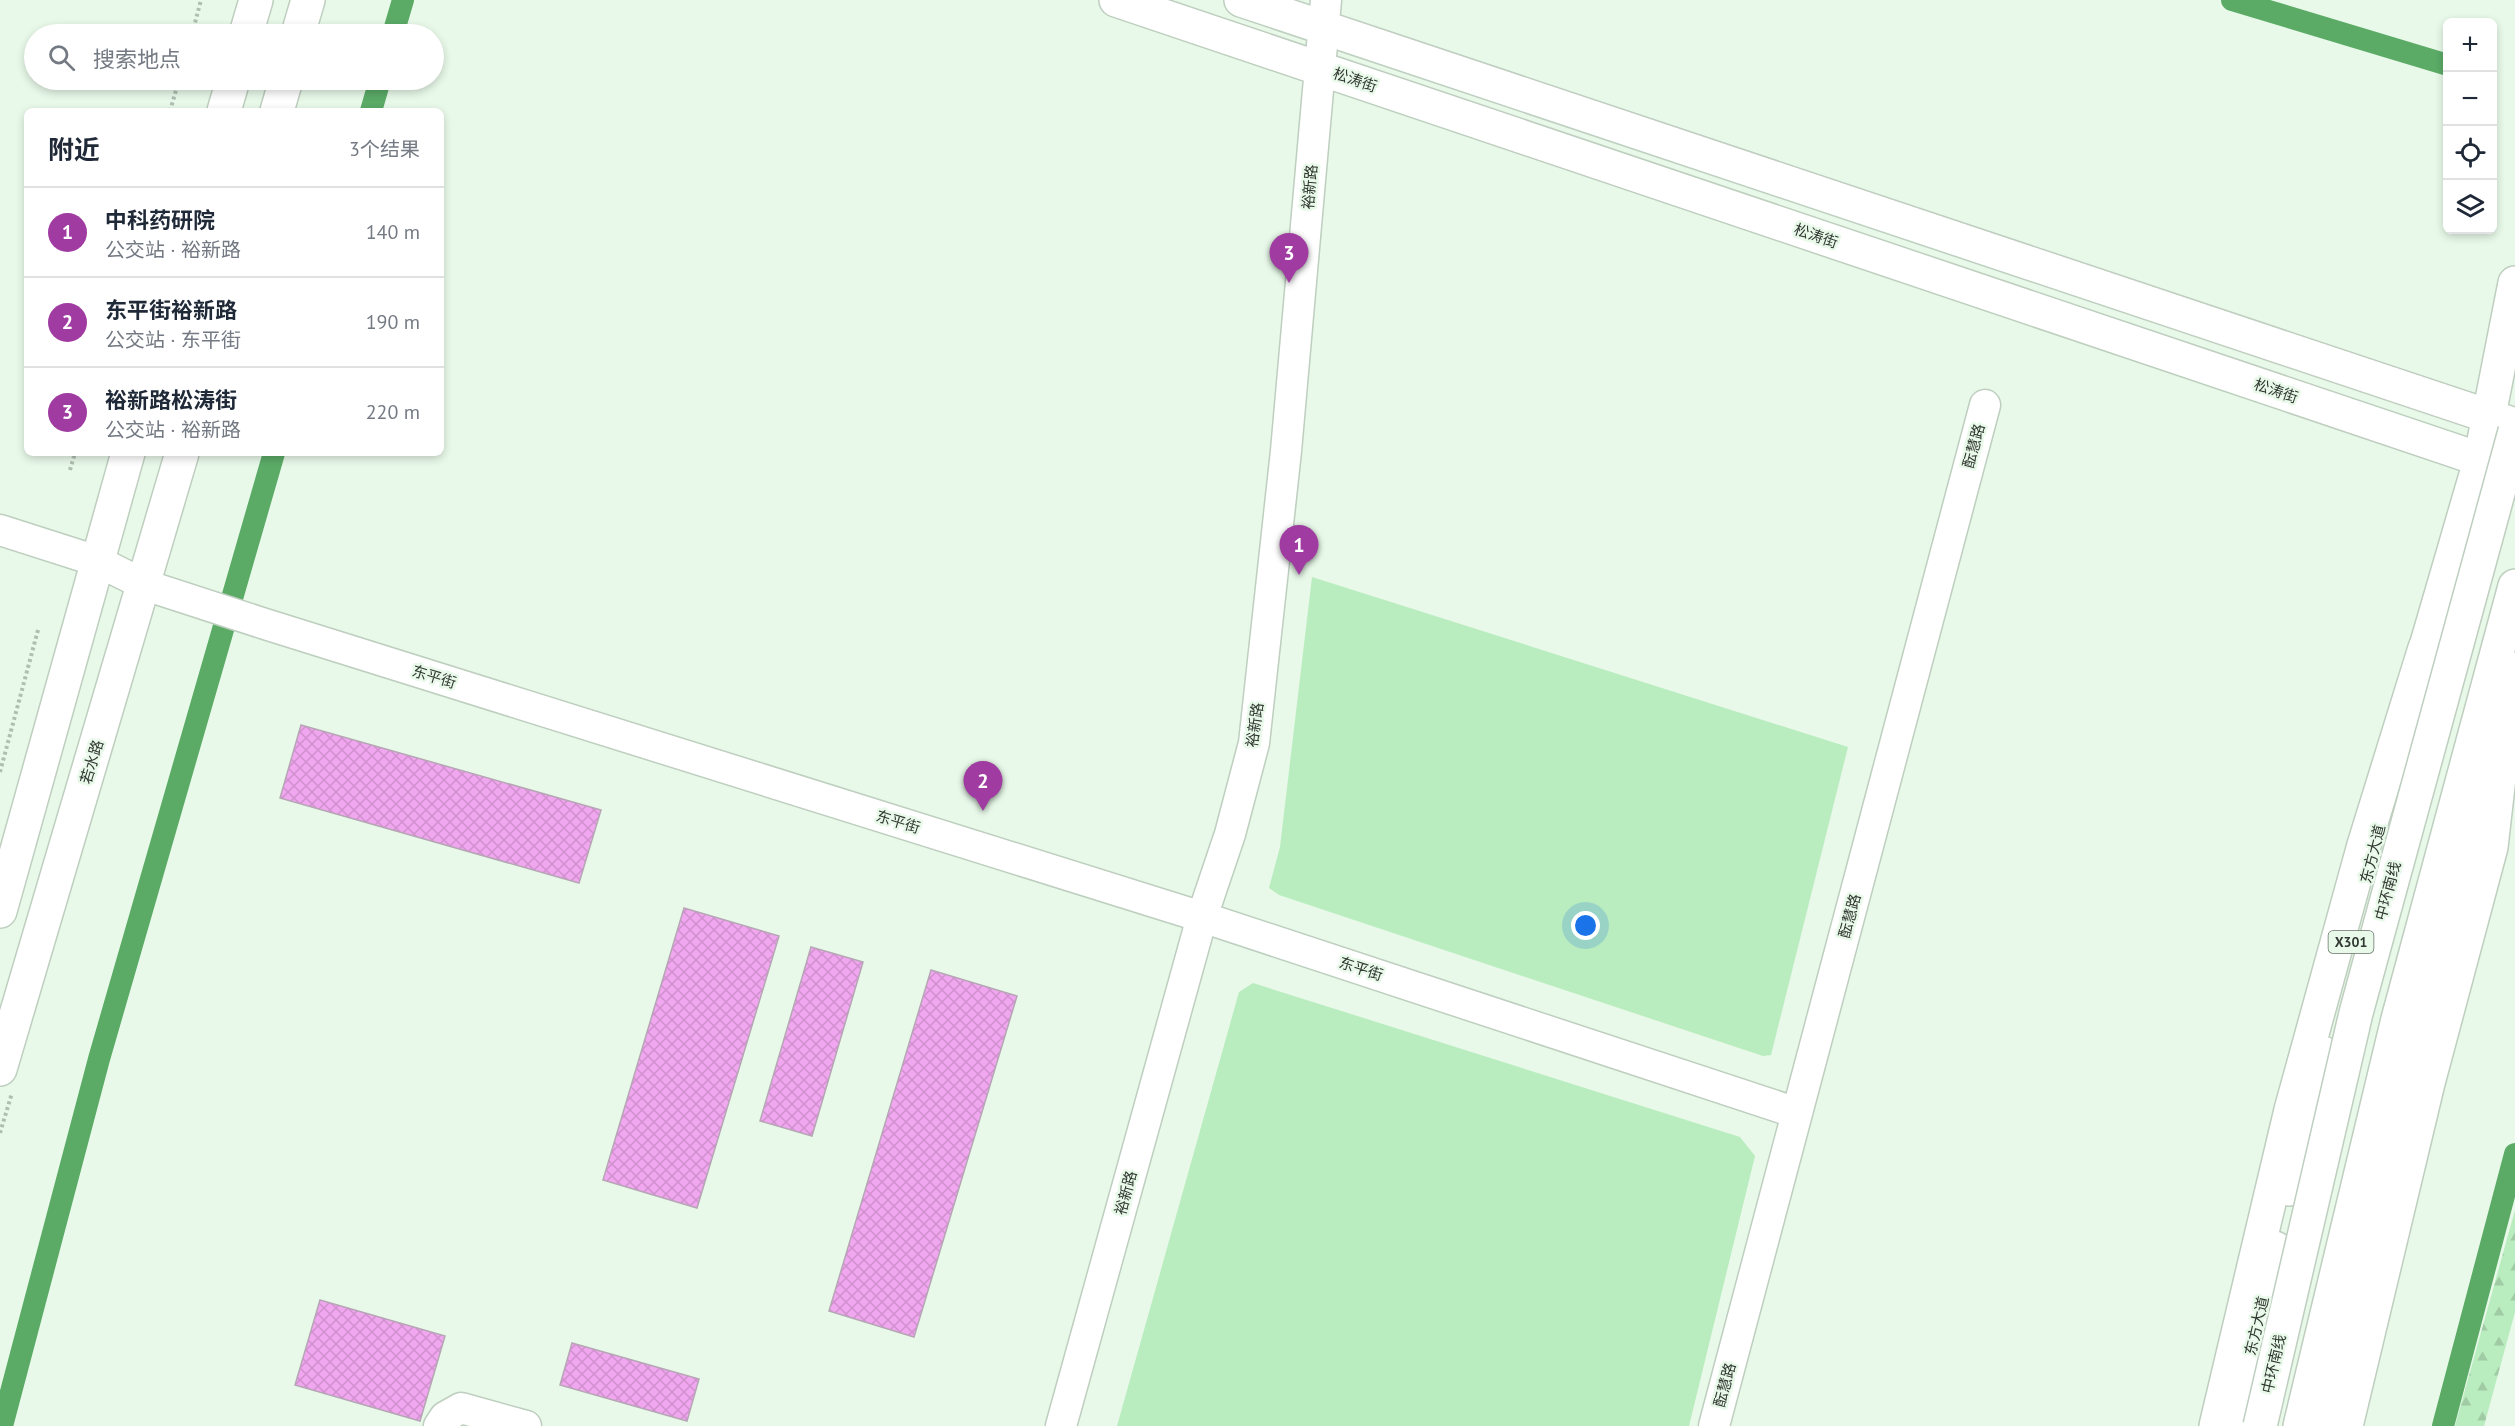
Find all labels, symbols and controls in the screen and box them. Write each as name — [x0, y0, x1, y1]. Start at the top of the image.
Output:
map controls — [2443, 18, 2497, 234]
button: + — [2443, 18, 2497, 72]
search box — [24, 24, 444, 90]
icon: search — [45, 41, 78, 74]
text: 搜索地点 — [93, 45, 181, 73]
street label: 松涛街 — [1331, 63, 1380, 96]
button: − — [2443, 72, 2497, 126]
button: locate — [2443, 126, 2497, 180]
text: 附近 — [48, 133, 100, 166]
text: 3个结果 — [349, 136, 420, 162]
street label: 裕新路 — [1298, 164, 1321, 210]
button: layers — [2443, 180, 2497, 234]
text: 中科药研院 — [105, 206, 215, 234]
text: 1 — [62, 219, 73, 245]
text: 140 m — [366, 219, 420, 245]
street label: 松涛街 — [1792, 219, 1841, 252]
pin: 3 — [1270, 234, 1308, 283]
text: 公交站 · 裕新路 — [105, 237, 241, 263]
text: 东平街裕新路 — [105, 296, 237, 324]
text: 2 — [62, 309, 73, 335]
text: 190 m — [366, 309, 420, 335]
text: 公交站 · 东平街 — [105, 327, 241, 353]
street label: 松涛街 — [2252, 374, 2301, 407]
text: 裕新路松涛街 — [105, 386, 237, 414]
text: 3 — [62, 399, 73, 425]
text: 220 m — [366, 399, 420, 425]
text: 公交站 · 裕新路 — [105, 417, 241, 443]
street label: 酝慧路 — [1959, 422, 1989, 470]
pin: 1 — [1280, 526, 1318, 575]
street label: 东平街 — [410, 661, 458, 692]
street label: 裕新路 — [1242, 701, 1267, 749]
street label: 若水路 — [76, 738, 107, 786]
pin: 2 — [964, 762, 1002, 811]
street label: 东平街 — [874, 806, 922, 837]
street label: 东方大道 — [2356, 822, 2389, 885]
street label: 中环南线 — [2371, 859, 2404, 922]
street label: 酝慧路 — [1835, 892, 1865, 940]
your location — [1571, 911, 1600, 940]
road number: X301 — [2328, 931, 2374, 953]
street label: 东平街 — [1337, 953, 1385, 985]
street label: 裕新路 — [1111, 1169, 1141, 1217]
street label: 东方大道 — [2241, 1295, 2273, 1357]
street label: 中环南线 — [2258, 1333, 2290, 1395]
street label: 酝慧路 — [1710, 1361, 1740, 1409]

